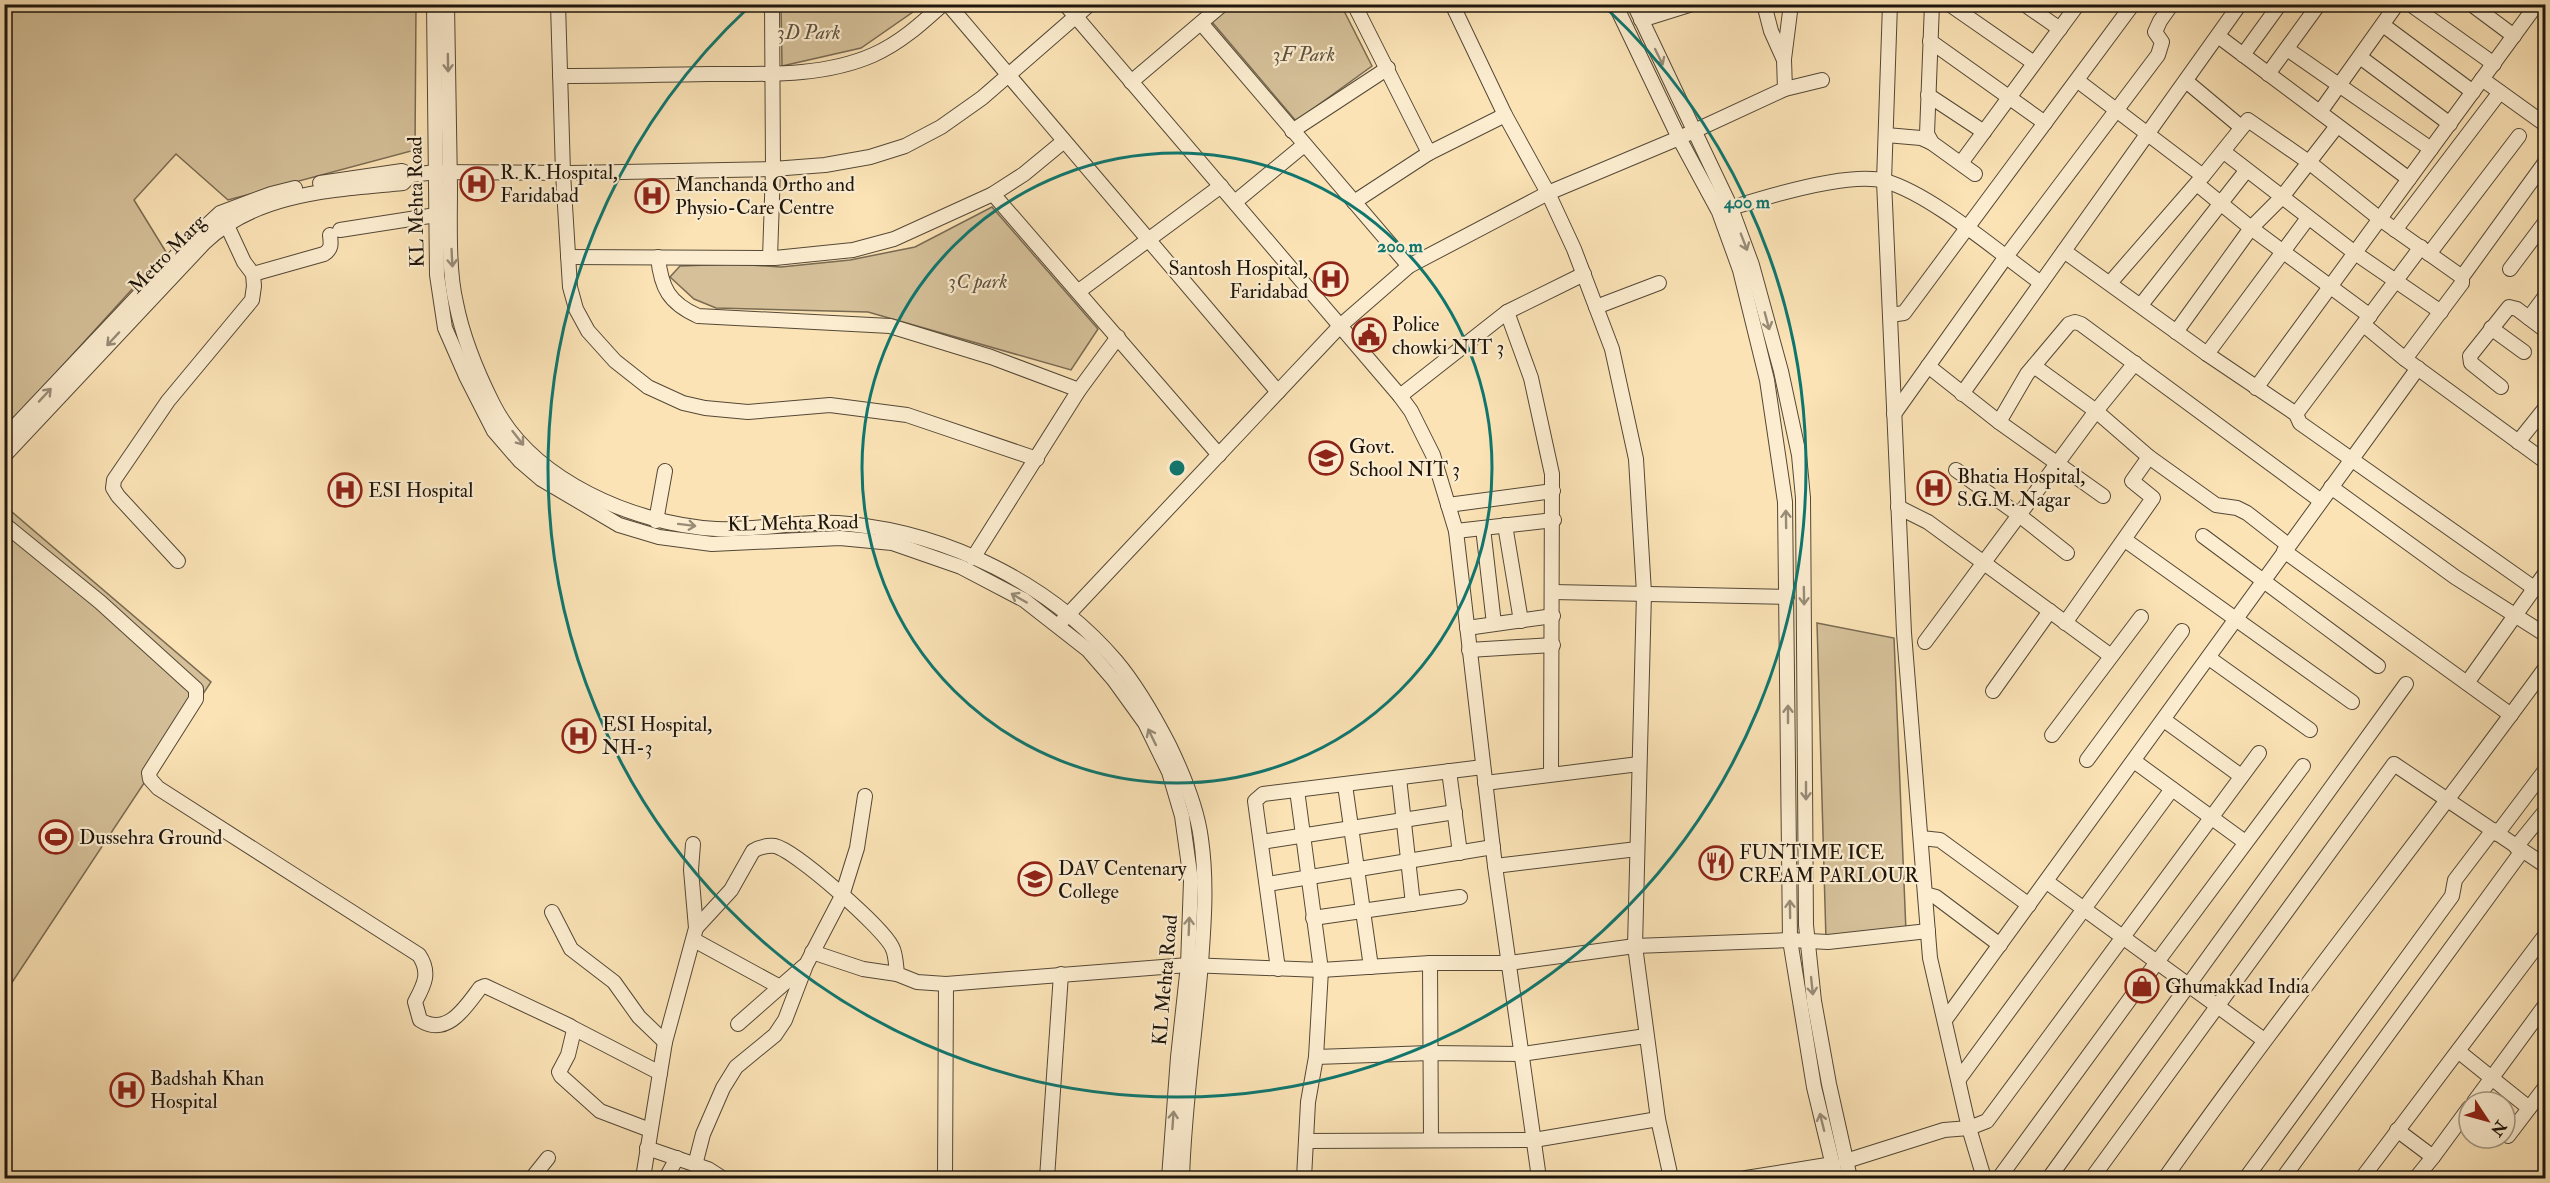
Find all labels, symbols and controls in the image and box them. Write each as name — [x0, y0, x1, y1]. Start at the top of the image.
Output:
park label: 3D Park — [777, 20, 841, 45]
park label: 3F Park — [1273, 42, 1335, 67]
one-way arrow — [1654, 48, 1666, 66]
one-way arrow — [442, 52, 454, 72]
street label: KL Mehta Road — [402, 136, 430, 268]
place label: R. K. Hospital, Faridabad — [500, 160, 618, 208]
hospital icon: R. K. Hospital, Faridabad — [459, 166, 495, 202]
place label: Manchanda Ortho and Physio-Care Centre — [675, 172, 855, 220]
hospital icon: Manchanda Ortho and Physio-Care Centre — [634, 178, 670, 214]
text: 400 m — [1723, 191, 1771, 214]
street label: Metro Marg — [123, 209, 211, 299]
one-way arrow — [1739, 232, 1750, 251]
text: 200 m — [1377, 235, 1424, 258]
one-way arrow — [447, 247, 458, 267]
place label: Santosh Hospital, Faridabad — [1169, 256, 1308, 304]
hospital icon: Santosh Hospital, Faridabad — [1313, 261, 1349, 297]
park label: 3C park — [949, 269, 1007, 294]
one-way arrow — [1762, 311, 1774, 330]
place label: Police chowki NIT 3 — [1392, 312, 1504, 360]
public building icon: Police chowki NIT 3 — [1351, 317, 1387, 353]
one-way arrow — [106, 331, 120, 346]
one-way arrow — [37, 388, 52, 403]
one-way arrow — [511, 429, 524, 445]
place label: Govt. School NIT 3 — [1349, 434, 1460, 482]
school or university icon: Govt. School NIT 3 — [1308, 440, 1344, 476]
centre of rings — [1167, 458, 1187, 478]
place label: Bhatia Hospital, S.G.M. Nagar — [1957, 464, 2086, 512]
hospital icon: Bhatia Hospital, S.G.M. Nagar — [1916, 470, 1952, 506]
hospital icon: ESI Hospital — [327, 472, 363, 508]
place label: ESI Hospital — [368, 478, 473, 504]
street label: KL Mehta Road — [727, 509, 859, 537]
one-way arrow — [1780, 509, 1792, 529]
one-way arrow — [676, 520, 696, 531]
one-way arrow — [1799, 586, 1810, 606]
one-way arrow — [1011, 591, 1028, 603]
one-way arrow — [1782, 704, 1794, 724]
place label: ESI Hospital, NH-3 — [602, 712, 712, 760]
hospital icon: ESI Hospital, NH-3 — [561, 718, 597, 754]
one-way arrow — [1146, 729, 1158, 747]
one-way arrow — [1800, 781, 1812, 801]
sports icon: Dussehra Ground — [38, 819, 74, 855]
place label: Dussehra Ground — [79, 825, 223, 850]
place label: FUNTIME ICE CREAM PARLOUR — [1739, 840, 1919, 888]
restaurant icon: FUNTIME ICE CREAM PARLOUR — [1698, 845, 1734, 881]
place label: DAV Centenary College — [1058, 856, 1188, 904]
school or university icon: DAV Centenary College — [1017, 861, 1053, 897]
one-way arrow — [1784, 899, 1796, 919]
street label: KL Mehta Road — [1147, 913, 1183, 1046]
one-way arrow — [1184, 916, 1195, 936]
shop icon: Ghumakkad India — [2124, 968, 2160, 1004]
place label: Ghumakkad India — [2165, 974, 2310, 999]
one-way arrow — [1807, 976, 1818, 996]
place label: Badshah Khan Hospital — [150, 1066, 264, 1115]
hospital icon: Badshah Khan Hospital — [109, 1072, 145, 1108]
north arrow — [2457, 1090, 2517, 1150]
one-way arrow — [1168, 1111, 1179, 1131]
one-way arrow — [1816, 1112, 1828, 1131]
text: N — [2486, 1116, 2511, 1140]

